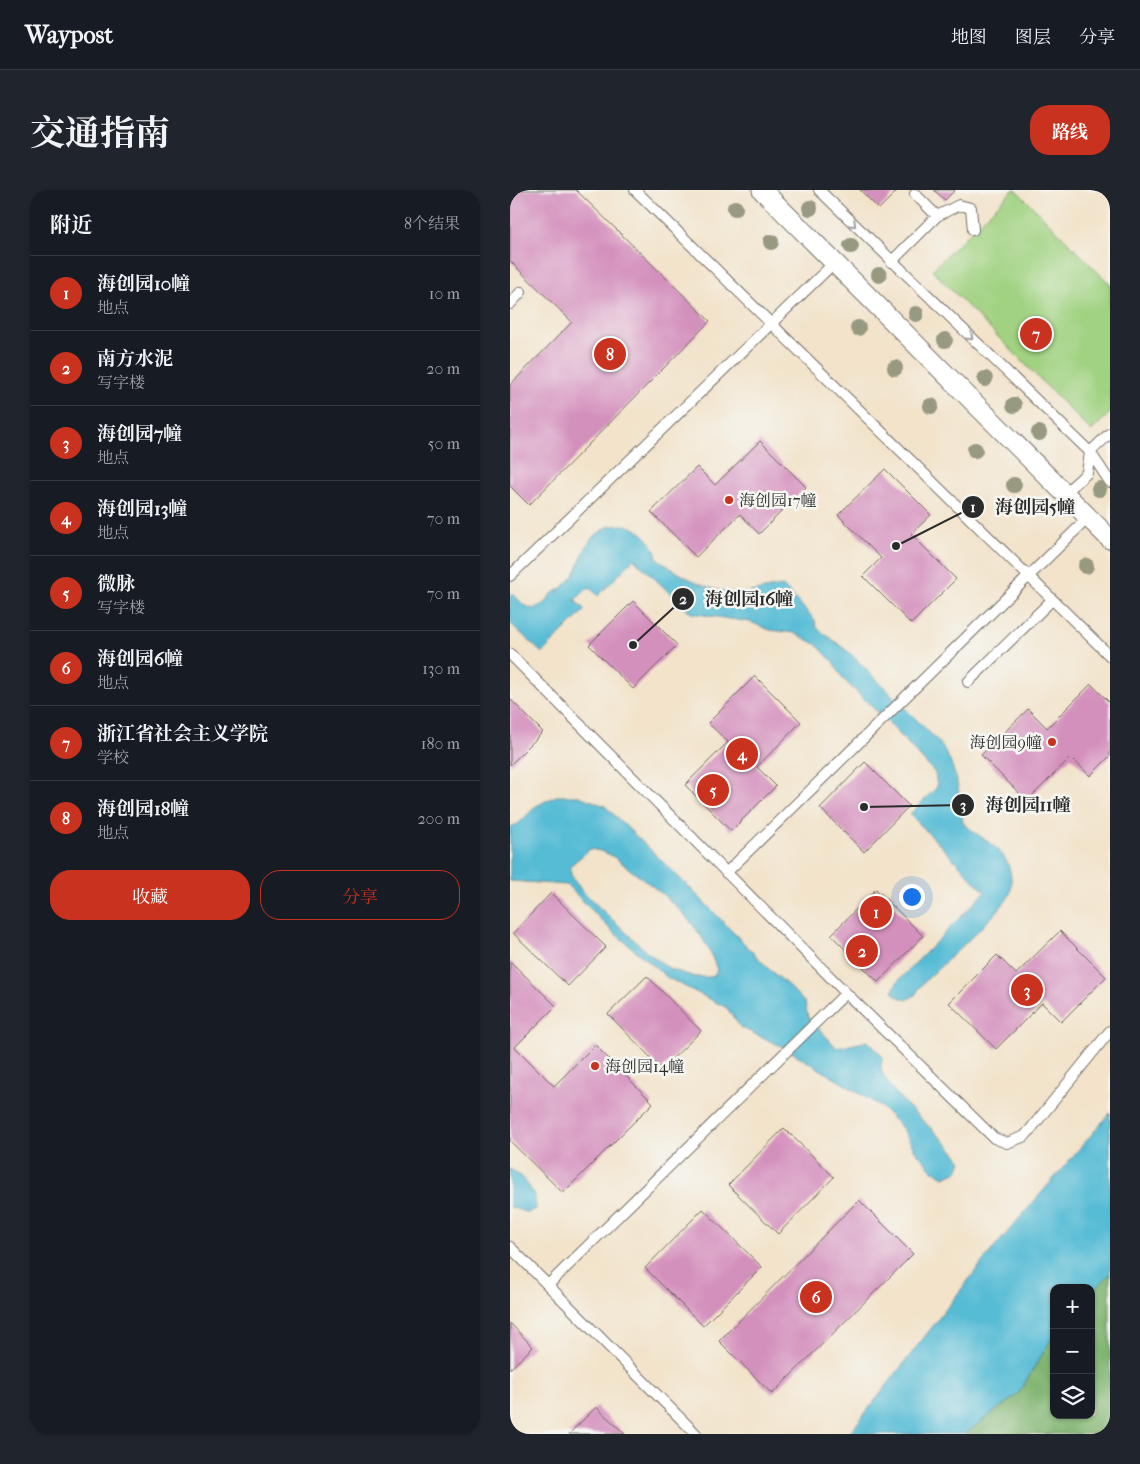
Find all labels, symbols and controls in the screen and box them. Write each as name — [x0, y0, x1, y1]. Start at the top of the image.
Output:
text: Waypost — [25, 21, 113, 49]
text: 地图 — [951, 27, 987, 48]
text: 图层 — [1015, 27, 1051, 48]
text: 分享 — [1079, 27, 1115, 48]
button: 路线 — [1030, 105, 1110, 155]
text: 交通指南 — [30, 113, 170, 154]
text: 附近 — [50, 213, 92, 237]
text: 8个结果 — [404, 214, 460, 233]
one-way arrow — [847, 219, 856, 228]
text: 海创园10幢 — [97, 273, 190, 295]
text: 1 — [63, 284, 69, 303]
text: 10 m — [429, 284, 460, 303]
text: 地点 — [97, 298, 129, 317]
pin: 7 — [1020, 315, 1052, 353]
one-way arrow — [964, 331, 973, 340]
pin: 8 — [594, 335, 626, 373]
text: 南方水泥 — [97, 348, 173, 370]
text: 2 — [62, 359, 70, 378]
text: 20 m — [426, 359, 460, 378]
text: 写字楼 — [97, 373, 145, 392]
text: 海创园7幢 — [97, 423, 182, 445]
text: 3 — [63, 434, 69, 453]
text: 50 m — [428, 434, 460, 453]
text: 地点 — [97, 448, 129, 467]
callout: 海创园5幢 — [960, 490, 1085, 523]
place label: 海创园17幢 — [739, 491, 816, 510]
marker: 海创园17幢 — [723, 494, 735, 506]
text: 海创园5幢 — [995, 497, 1075, 518]
text: 海创园13幢 — [97, 498, 188, 520]
text: 1 — [970, 498, 976, 516]
text: 4 — [61, 509, 71, 528]
text: 70 m — [427, 509, 460, 528]
text: 地点 — [97, 523, 129, 542]
text: 微脉 — [97, 573, 135, 595]
callout: 海创园16幢 — [670, 583, 803, 616]
text: 5 — [63, 584, 69, 603]
text: 70 m — [427, 584, 460, 603]
text: 海创园16幢 — [705, 589, 793, 610]
text: 2 — [679, 590, 687, 608]
text: 写字楼 — [97, 598, 145, 617]
text: 海创园6幢 — [97, 648, 183, 670]
text: 6 — [62, 659, 70, 678]
text: 130 m — [422, 659, 460, 678]
text: 地点 — [97, 673, 129, 692]
text: 浙江省社会主义学院 — [97, 723, 268, 745]
place label: 海创园9幢 — [970, 733, 1042, 752]
text: 7 — [62, 734, 70, 753]
text: 180 m — [421, 734, 460, 753]
pin: 4 — [726, 735, 758, 773]
marker: 海创园9幢 — [1046, 736, 1058, 748]
text: 学校 — [97, 748, 129, 767]
pin: 5 — [697, 771, 729, 809]
callout: 海创园11幢 — [951, 788, 1081, 821]
text: 海创园11幢 — [986, 795, 1070, 816]
text: 3 — [960, 796, 966, 814]
text: 海创园18幢 — [97, 798, 189, 820]
text: 8 — [62, 809, 70, 828]
text: 200 m — [417, 809, 460, 828]
text: 地点 — [97, 823, 129, 842]
button: 收藏 — [50, 870, 250, 920]
button: 分享 — [260, 870, 460, 920]
your location — [899, 884, 925, 910]
pin: 1 — [860, 893, 892, 931]
pin: 2 — [846, 932, 878, 970]
pin: 3 — [1011, 971, 1043, 1009]
place label: 海创园14幢 — [605, 1057, 684, 1076]
marker: 海创园14幢 — [589, 1060, 601, 1072]
pin: 6 — [800, 1278, 832, 1316]
map controls — [1050, 1284, 1095, 1419]
button: + — [1050, 1284, 1095, 1329]
button: − — [1050, 1329, 1095, 1374]
button: layers — [1050, 1374, 1095, 1419]

